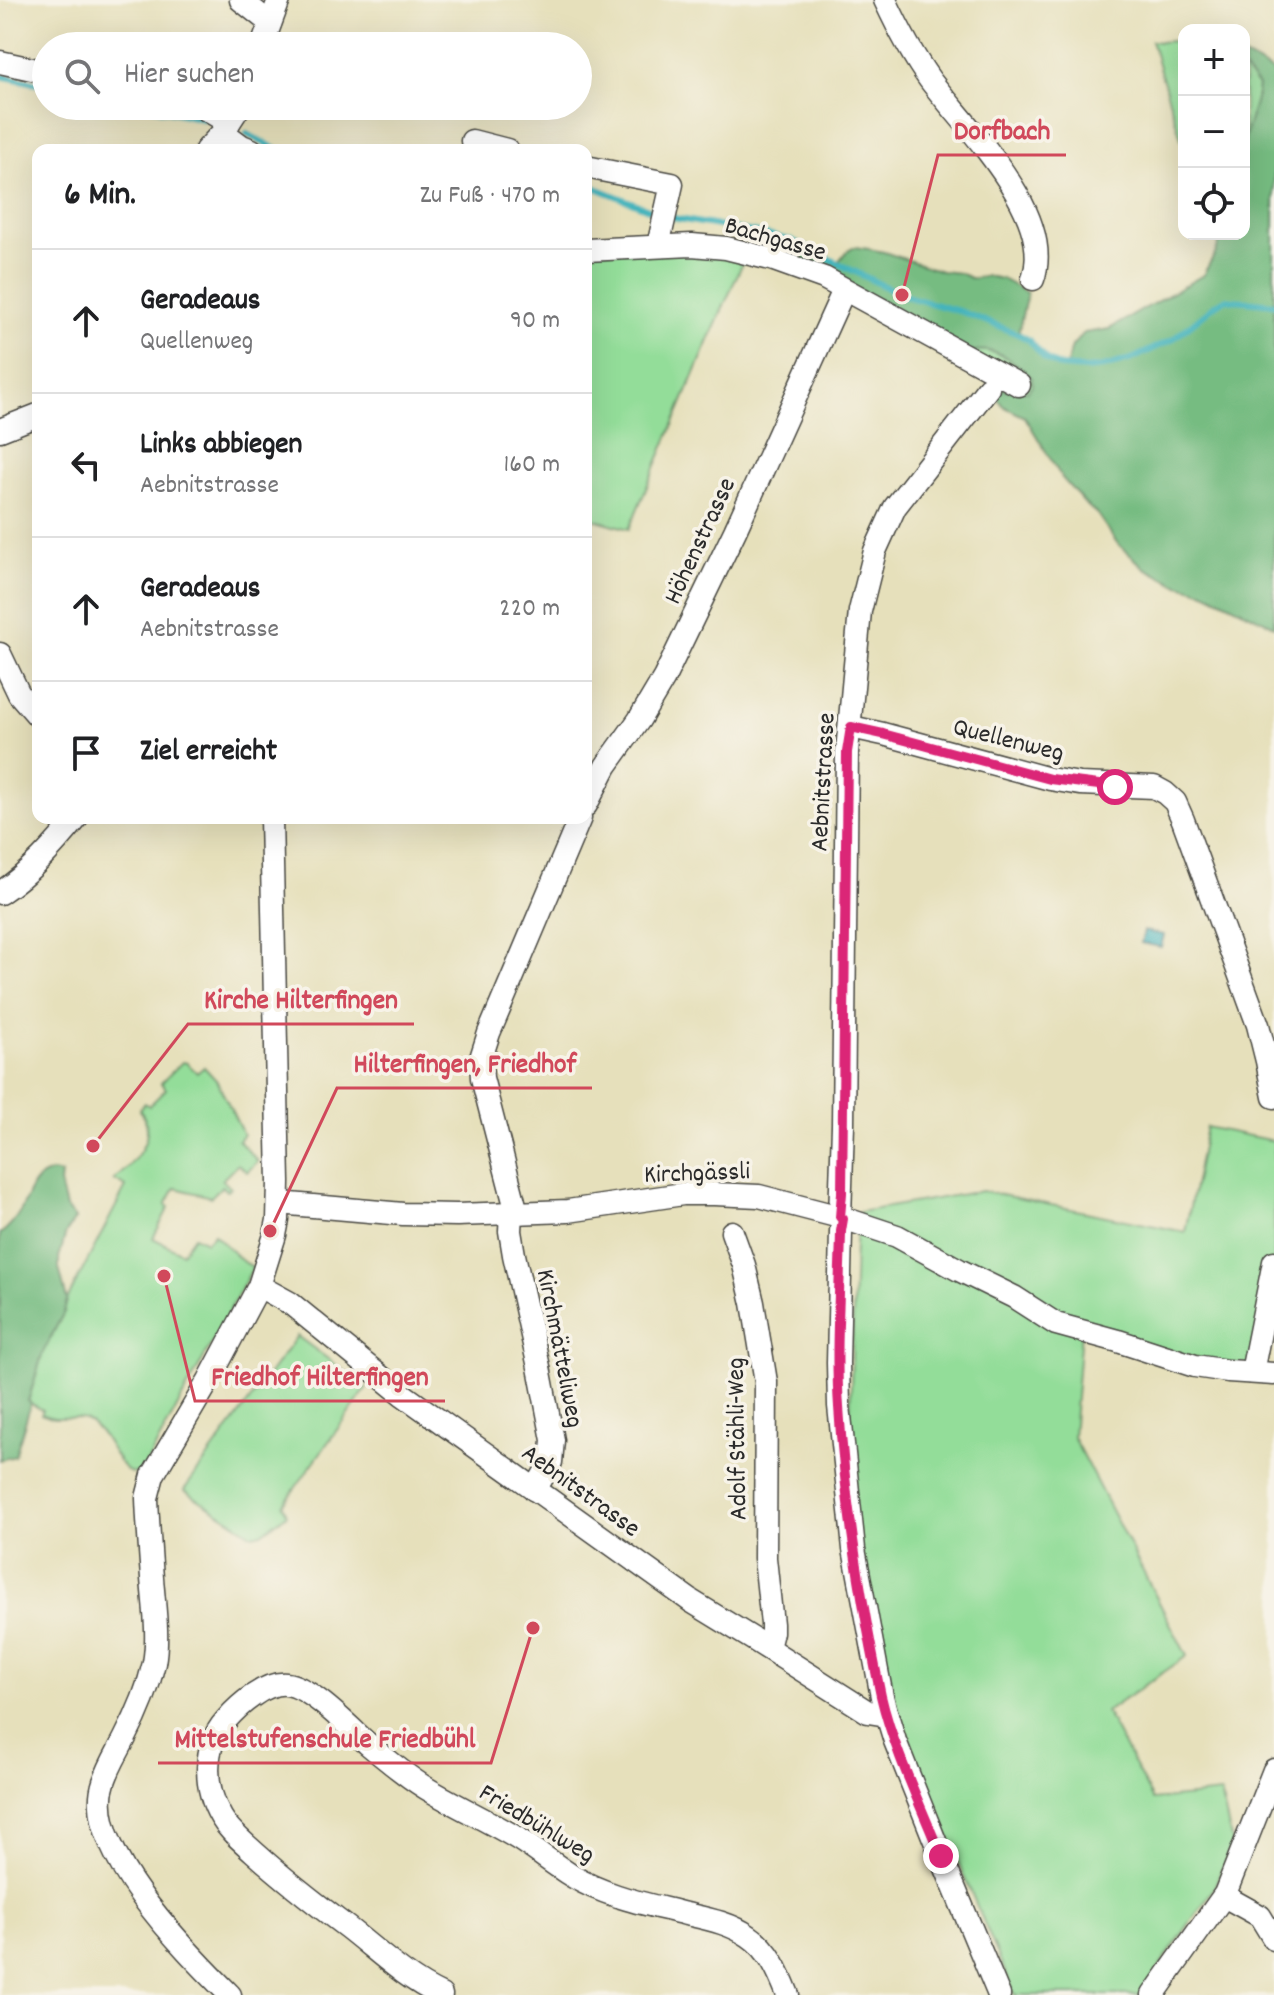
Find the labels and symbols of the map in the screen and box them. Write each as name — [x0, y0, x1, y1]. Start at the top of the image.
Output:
callout: Dorfbach — [938, 103, 1066, 155]
text: Dorfbach — [954, 114, 1050, 154]
street label: Bachgasse — [720, 208, 830, 272]
street label: Höhenstrasse — [656, 472, 747, 611]
street label: Quellenweg — [949, 710, 1068, 773]
street label: Aebnitstrasse — [802, 712, 847, 853]
route start — [1097, 769, 1133, 805]
callout: Kirche Hilterfingen — [188, 972, 414, 1024]
text: Kirche Hilterfingen — [204, 983, 398, 1023]
callout: Hilterfingen, Friedhof — [337, 1036, 592, 1088]
text: Hilterfingen, Friedhof — [354, 1047, 578, 1087]
street label: Kirchgässli — [644, 1154, 751, 1195]
street label: Kirchmätteliweg — [525, 1266, 592, 1431]
callout: Friedhof Hilterfingen — [195, 1349, 445, 1401]
street label: Adolf Stähli-Weg — [719, 1357, 758, 1521]
text: Friedhof Hilterfingen — [211, 1360, 429, 1400]
street label: Aebnitstrasse — [513, 1436, 647, 1548]
callout: Mittelstufenschule Friedbühl — [158, 1711, 491, 1763]
text: Mittelstufenschule Friedbühl — [175, 1722, 476, 1762]
street label: Friedbühlweg — [471, 1776, 601, 1874]
route end — [923, 1838, 959, 1874]

